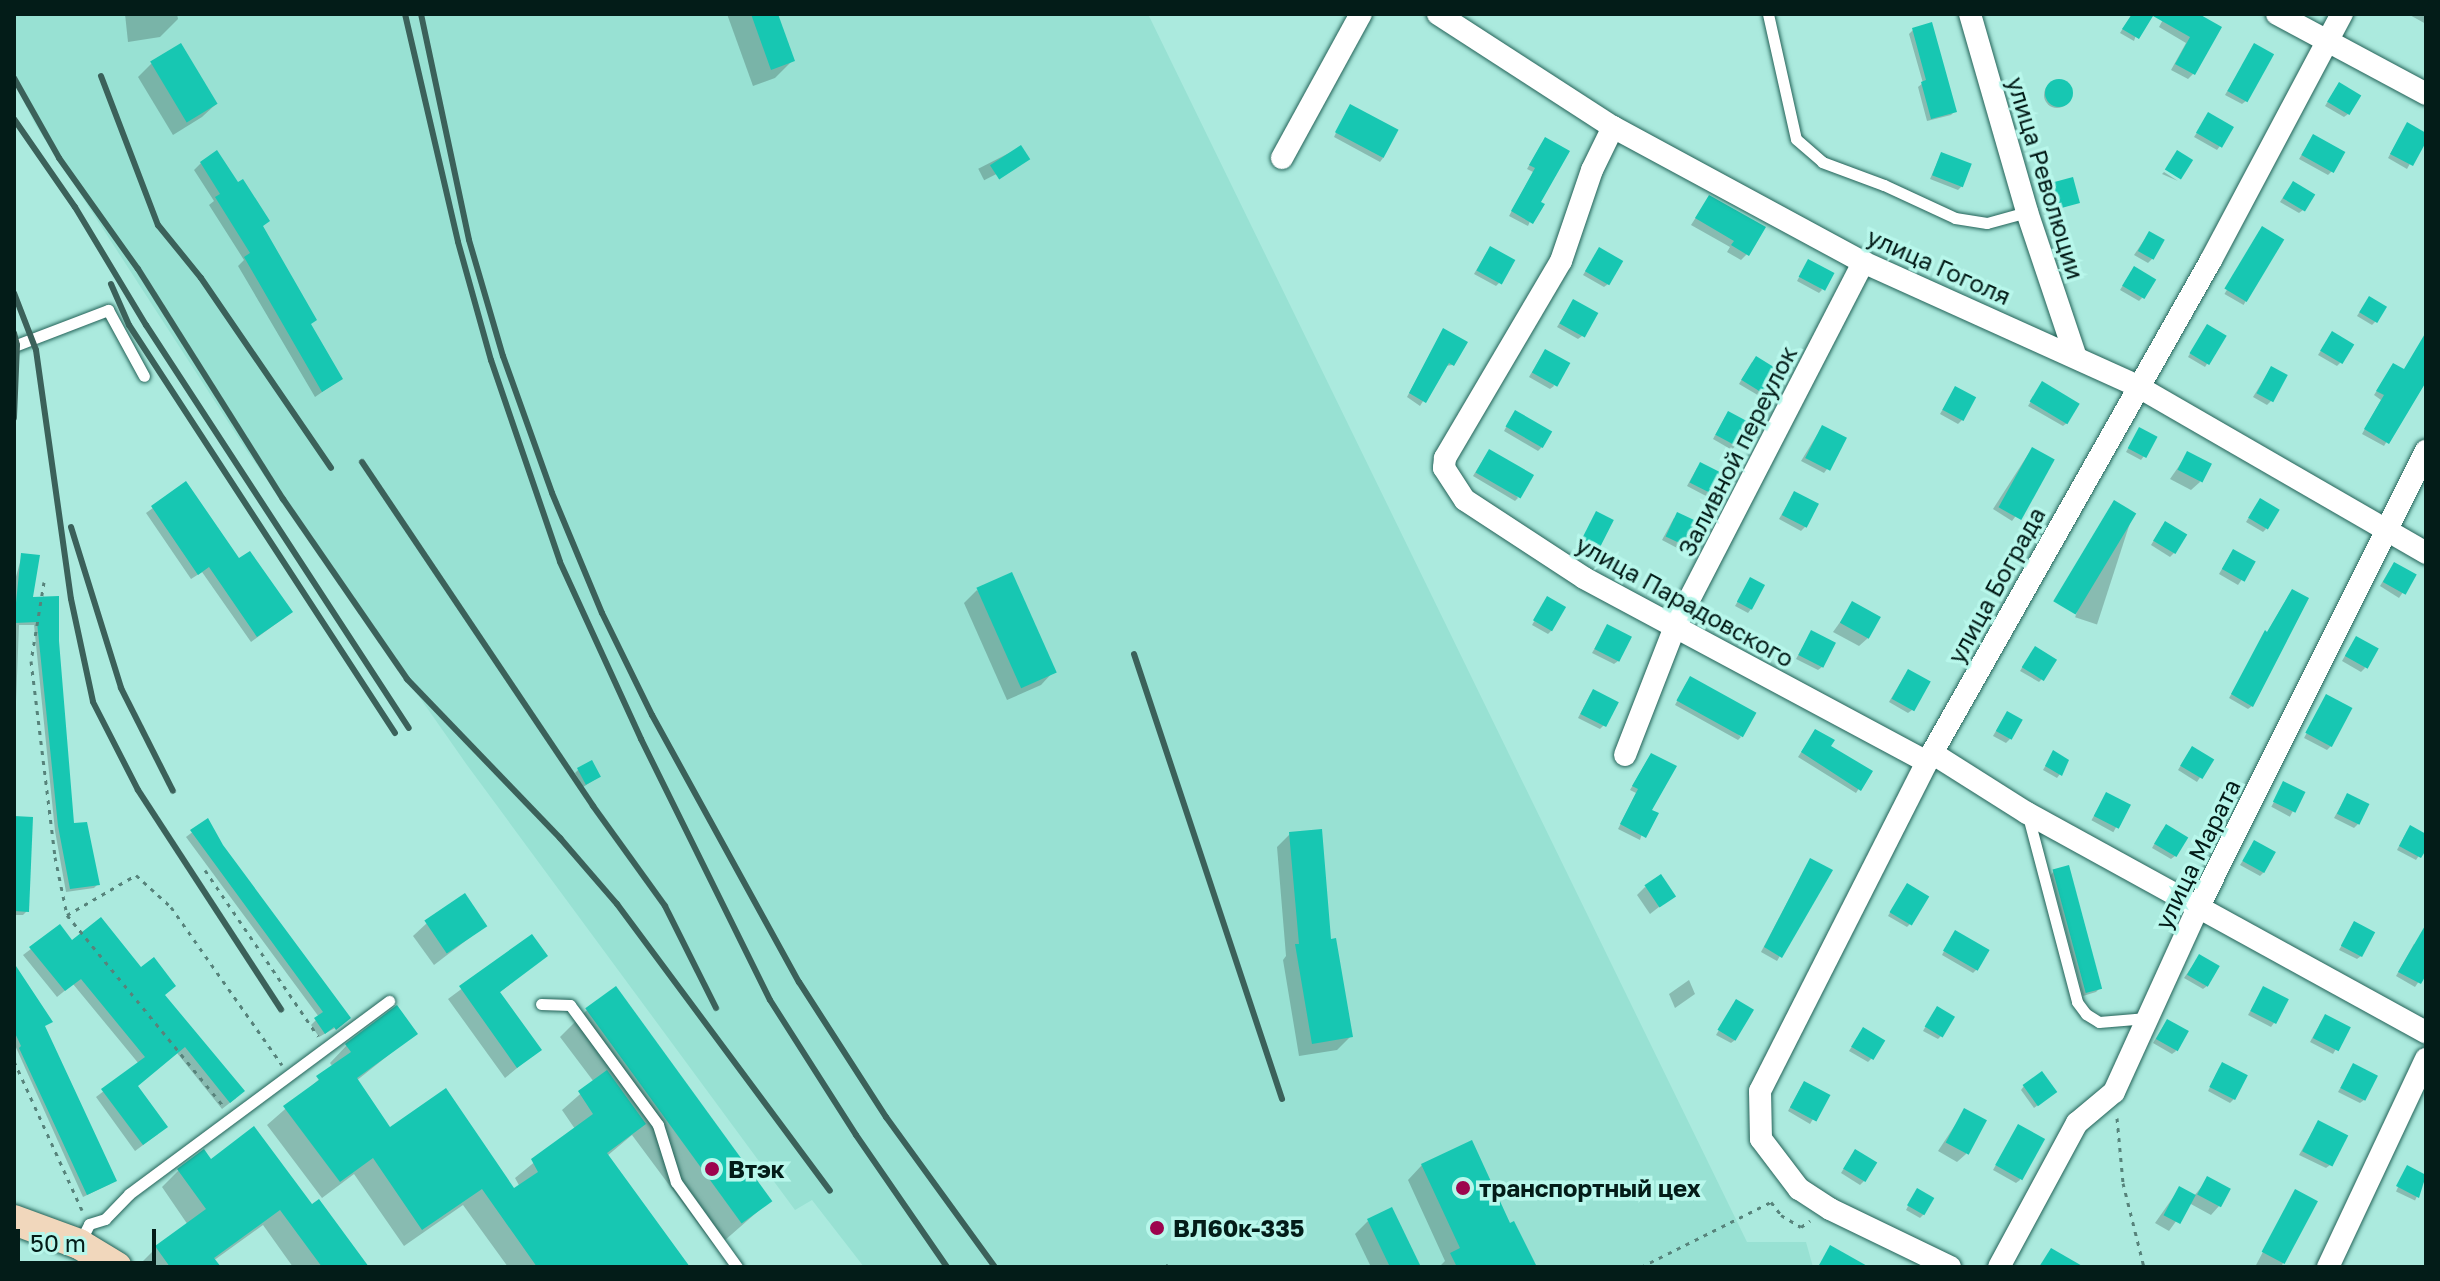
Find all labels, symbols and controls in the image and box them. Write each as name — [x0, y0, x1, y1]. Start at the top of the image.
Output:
street label: улица Революции — [2001, 73, 2091, 283]
street label: улица Гоголя — [1863, 221, 2015, 311]
street label: Заливной переулок — [1671, 341, 1803, 561]
street label: улица Бограда — [1941, 502, 2051, 668]
street label: улица Парадовского — [1571, 529, 1799, 673]
street label: улица Марата — [2148, 774, 2246, 934]
place label: Втэк — [728, 1155, 785, 1183]
marker: Втэк — [703, 1160, 721, 1178]
place label: транспортный цех — [1479, 1174, 1701, 1202]
marker: транспортный цех — [1454, 1179, 1472, 1197]
scale bar — [20, 1213, 160, 1263]
place label: ВЛ60к-335 — [1173, 1214, 1304, 1242]
marker: ВЛ60к-335 — [1148, 1219, 1166, 1237]
text: 50 m — [30, 1228, 86, 1257]

